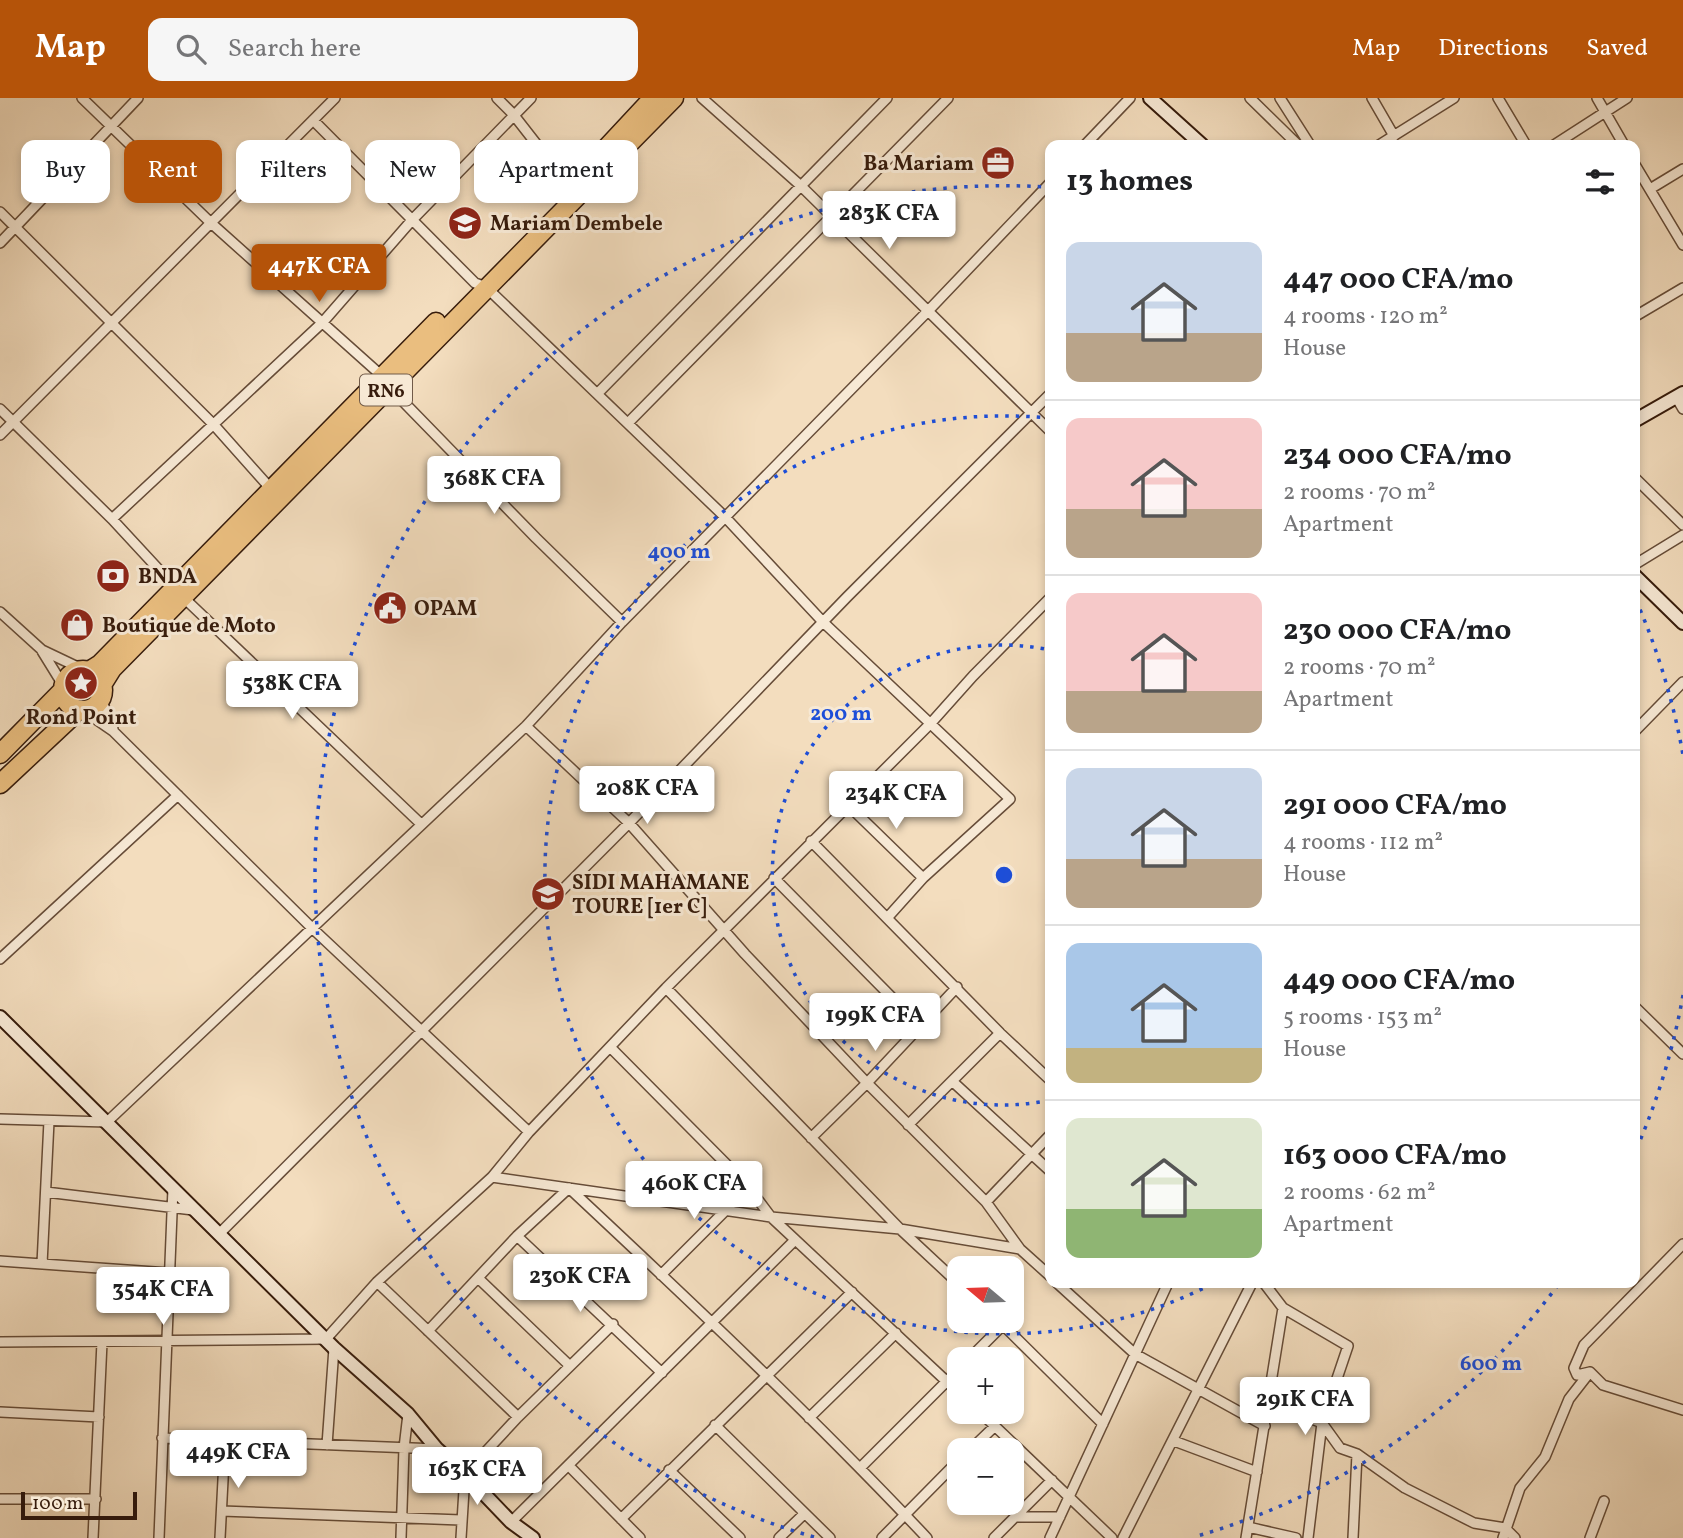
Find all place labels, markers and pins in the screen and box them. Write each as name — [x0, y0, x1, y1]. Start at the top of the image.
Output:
office icon: Ba Mariam — [979, 144, 1017, 182]
place label: Ba Mariam — [863, 150, 974, 179]
pin: 283K CFA — [817, 192, 961, 251]
school or university icon: Mariam Dembele — [446, 204, 484, 242]
place label: Mariam Dembele — [490, 210, 663, 239]
pin: 447K CFA — [247, 244, 391, 304]
pin: 368K CFA — [422, 456, 566, 516]
bank icon: BNDA — [94, 557, 132, 595]
place label: BNDA — [138, 563, 197, 592]
public building icon: OPAM — [371, 589, 409, 627]
place label: OPAM — [414, 595, 477, 624]
shop icon: Boutique de Moto — [58, 606, 96, 644]
place label: Boutique de Moto — [102, 612, 276, 641]
pin: 538K CFA — [220, 662, 364, 721]
place icon: Rond Point — [62, 664, 100, 702]
place label: Rond Point — [26, 704, 136, 733]
pin: 208K CFA — [575, 766, 719, 826]
pin: 234K CFA — [824, 772, 968, 831]
centre of rings — [992, 863, 1016, 887]
place label: SIDI MAHAMANE TOURE [1er C] — [572, 869, 750, 922]
school or university icon: SIDI MAHAMANE TOURE [1er C] — [529, 875, 567, 913]
pin: 199K CFA — [803, 993, 947, 1053]
pin: 460K CFA — [622, 1162, 766, 1221]
pin: 230K CFA — [508, 1254, 652, 1314]
pin: 354K CFA — [91, 1268, 235, 1327]
pin: 291K CFA — [1233, 1378, 1377, 1437]
pin: 449K CFA — [166, 1430, 310, 1490]
pin: 163K CFA — [405, 1448, 549, 1507]

